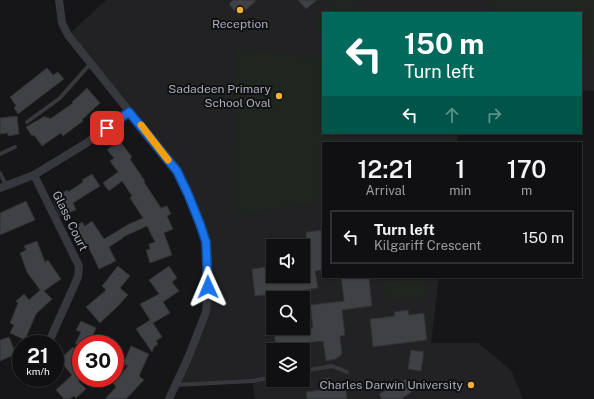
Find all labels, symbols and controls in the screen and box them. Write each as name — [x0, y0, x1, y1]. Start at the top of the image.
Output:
marker: Reception — [235, 5, 245, 15]
place label: Reception — [212, 17, 268, 31]
text: 150 m — [404, 27, 484, 60]
icon: left — [338, 28, 390, 80]
text: Turn left — [404, 61, 474, 82]
place label: Sadadeen Primary School Oval — [168, 82, 272, 110]
marker: Sadadeen Primary School Oval — [274, 91, 284, 101]
icon: left — [399, 104, 421, 126]
icon: ahead — [441, 104, 463, 126]
icon: right — [483, 104, 505, 126]
pin — [90, 111, 124, 145]
icon: arrive — [96, 117, 118, 139]
text: 12:21 — [358, 155, 414, 183]
text: 1 — [455, 155, 465, 183]
text: 170 — [507, 155, 546, 183]
text: Arrival — [366, 183, 406, 198]
text: min — [449, 183, 471, 198]
text: m — [521, 183, 532, 198]
street label: Glass Court — [49, 189, 91, 254]
text: Turn left — [374, 221, 435, 238]
icon: left — [340, 226, 362, 248]
text: 150 m — [522, 229, 564, 246]
text: Kilgariff Crescent — [374, 238, 481, 253]
map controls — [266, 239, 310, 387]
button: sound — [266, 239, 310, 283]
position arrow — [187, 266, 229, 308]
button: search — [266, 291, 310, 335]
speed limit sign: 30 — [72, 335, 124, 387]
button: layers — [266, 343, 310, 387]
text: 21 — [27, 344, 49, 368]
text: km/h — [26, 365, 50, 377]
place label: Charles Darwin University — [320, 378, 464, 392]
marker: Charles Darwin University — [466, 380, 476, 390]

